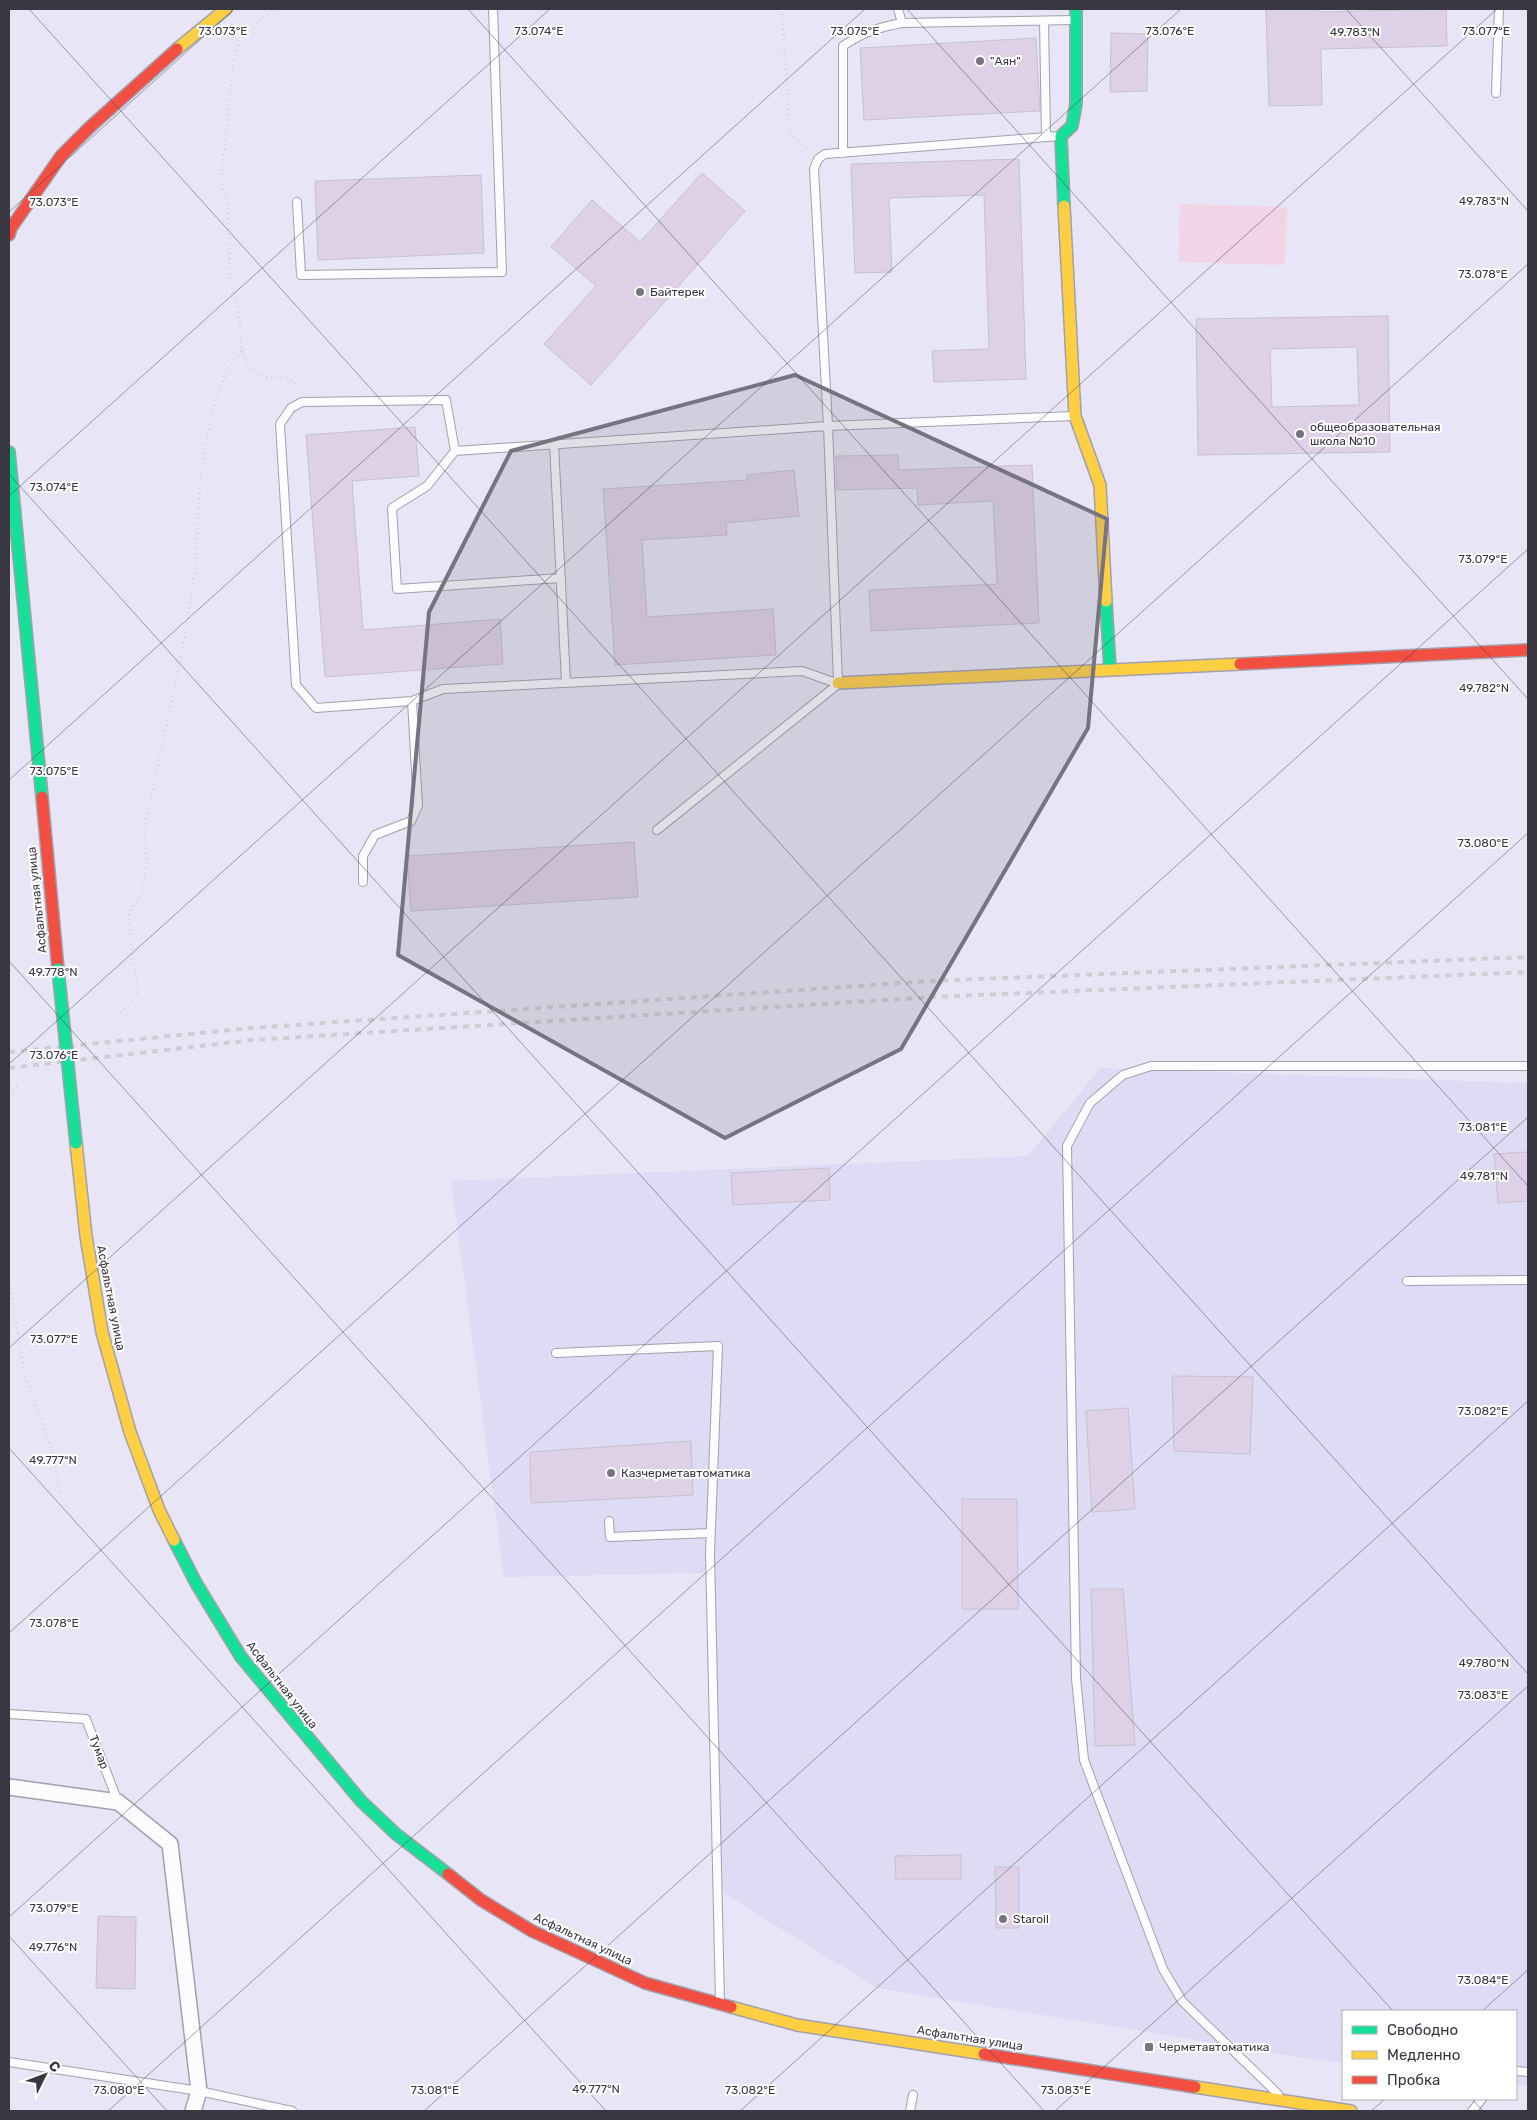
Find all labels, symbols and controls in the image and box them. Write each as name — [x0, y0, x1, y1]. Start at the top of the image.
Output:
text: 73.073°E — [198, 24, 248, 38]
text: 73.074°E — [515, 24, 563, 38]
text: 73.075°E — [830, 24, 880, 38]
text: 73.076°E — [1146, 24, 1194, 38]
text: 73.077°E — [1462, 24, 1510, 38]
text: 49.783°N — [1330, 25, 1380, 39]
place label: "Аян" — [990, 54, 1021, 68]
marker: "Аян" — [974, 55, 986, 67]
text: 49.783°N — [1459, 194, 1509, 208]
text: 73.073°E — [29, 195, 79, 209]
text: 73.078°E — [1458, 267, 1508, 281]
place label: Байтерек — [650, 285, 705, 299]
marker: Байтерек — [634, 286, 646, 298]
place label: общеобразовательная школа №10 — [1310, 420, 1441, 448]
marker: общеобразовательная школа №10 — [1294, 428, 1306, 440]
text: 73.074°E — [30, 480, 78, 494]
text: 73.079°E — [1458, 552, 1508, 566]
text: 49.782°N — [1459, 681, 1509, 695]
text: 73.075°E — [29, 764, 79, 778]
text: 73.080°E — [1457, 836, 1509, 850]
street label: Асфальтная улица — [24, 846, 50, 954]
text: 49.778°N — [28, 965, 78, 979]
text: 73.076°E — [30, 1048, 78, 1062]
text: 73.081°E — [1459, 1120, 1507, 1134]
text: 49.781°N — [1460, 1169, 1508, 1183]
street label: Асфальтная улица — [94, 1244, 128, 1352]
text: 73.077°E — [30, 1332, 78, 1346]
text: 73.082°E — [1458, 1404, 1508, 1418]
text: 49.777°N — [29, 1453, 77, 1467]
place label: Казчерметавтоматика — [621, 1466, 751, 1480]
marker: Казчерметавтоматика — [605, 1467, 617, 1479]
text: 73.078°E — [29, 1616, 79, 1630]
street label: Асфальтная улица — [244, 1639, 320, 1731]
text: 49.780°N — [1459, 1656, 1509, 1670]
text: 73.083°E — [1458, 1688, 1508, 1702]
street label: Тумар — [86, 1733, 112, 1771]
text: 73.079°E — [29, 1901, 79, 1915]
street label: Асфальтная улица — [532, 1910, 634, 1968]
place label: Staroil — [1013, 1912, 1049, 1926]
marker: Staroil — [997, 1913, 1009, 1925]
text: 49.776°N — [29, 1940, 77, 1954]
text: 73.084°E — [1458, 1973, 1508, 1987]
legend — [1342, 2010, 1517, 2100]
text: Свободно — [1387, 2021, 1458, 2039]
street label: Асфальтная улица — [916, 2023, 1024, 2053]
place label: Черметавтоматика — [1159, 2040, 1269, 2054]
marker: Черметавтоматика — [1143, 2041, 1155, 2053]
text: Медленно — [1387, 2046, 1460, 2064]
north arrow — [20, 2050, 70, 2100]
text: С — [45, 2057, 64, 2076]
text: Пробка — [1387, 2071, 1440, 2089]
text: 49.777°N — [572, 2082, 620, 2096]
text: 73.080°E — [93, 2083, 145, 2097]
text: 73.081°E — [411, 2083, 459, 2097]
text: 73.082°E — [725, 2083, 775, 2097]
text: 73.083°E — [1041, 2083, 1091, 2097]

